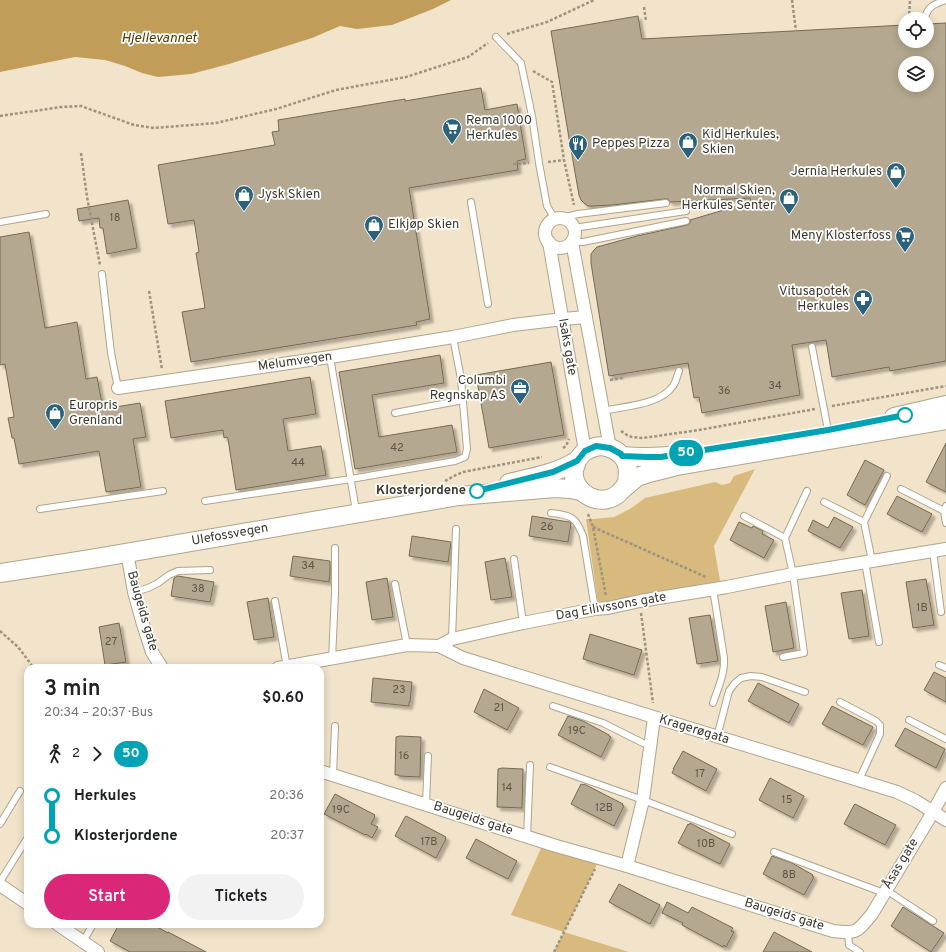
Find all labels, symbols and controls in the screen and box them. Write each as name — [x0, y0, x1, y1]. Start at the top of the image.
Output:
map controls — [898, 12, 934, 92]
button: locate — [898, 12, 934, 48]
water label: Hjellevannet — [121, 30, 198, 47]
button: layers — [898, 56, 934, 92]
place label: Rema 1000 Herkules — [466, 113, 532, 144]
supermarket icon: Rema 1000 Herkules — [441, 117, 463, 145]
place label: Kid Herkules, Skien — [702, 127, 779, 158]
shop icon: Kid Herkules, Skien — [677, 131, 699, 159]
restaurant icon: Peppes Pizza — [567, 133, 589, 161]
place label: Peppes Pizza — [592, 136, 670, 152]
shop icon: Jernia Herkules — [885, 161, 907, 189]
place label: Jernia Herkules — [791, 164, 882, 180]
place label: Normal Skien, Herkules Senter — [682, 183, 775, 214]
shop icon: Jysk Skien — [233, 184, 255, 212]
place label: Jysk Skien — [258, 187, 320, 203]
shop icon: Normal Skien, Herkules Senter — [778, 187, 800, 215]
house number: 18 — [110, 211, 120, 225]
shop icon: Elkjøp Skien — [363, 214, 385, 242]
place label: Elkjøp Skien — [388, 217, 459, 233]
supermarket icon: Meny Klosterfoss — [894, 225, 916, 253]
place label: Meny Klosterfoss — [791, 228, 891, 244]
place label: Vitusapotek Herkules — [779, 284, 849, 315]
pharmacy icon: Vitusapotek Herkules — [852, 288, 874, 316]
street label: Isaks gate — [554, 317, 580, 377]
street label: Melumvegen — [257, 349, 333, 375]
place label: Columbi Regnskap AS — [430, 373, 506, 404]
office icon: Columbi Regnskap AS — [509, 377, 531, 405]
house number: 34 — [768, 379, 782, 393]
house number: 36 — [717, 384, 731, 398]
place label: Europris Grenland — [69, 398, 122, 429]
shop icon: Europris Grenland — [44, 402, 66, 430]
unlabelled marker — [897, 407, 913, 423]
line badge: 50 — [668, 440, 704, 466]
house number: 42 — [390, 441, 404, 455]
text: 50 — [677, 444, 695, 461]
house number: 44 — [291, 456, 305, 470]
place label: Klosterjordene — [376, 483, 466, 499]
marker: Klosterjordene — [469, 483, 485, 499]
street label: Ulefossvegen — [190, 520, 270, 550]
house number: 26 — [540, 520, 554, 534]
house number: 34 — [301, 559, 315, 573]
street label: Baugeids gate — [123, 569, 161, 653]
house number: 38 — [191, 582, 205, 596]
street label: Dag Eilivssons gate — [555, 589, 667, 625]
house number: 1B — [916, 601, 928, 615]
house number: 27 — [105, 635, 117, 649]
text: 3 min — [44, 676, 100, 703]
house number: 23 — [392, 683, 406, 697]
text: $0.60 — [262, 689, 304, 708]
house number: 21 — [494, 701, 504, 715]
text: 20:34 – 20:37 · Bus — [44, 705, 153, 721]
street label: Kragerøgata — [657, 712, 731, 748]
house number: 19C — [568, 724, 586, 738]
icon: walk — [44, 743, 66, 765]
icon: forward — [86, 743, 108, 765]
text: 50 — [122, 745, 140, 762]
text: 2 — [72, 746, 80, 762]
house number: 16 — [399, 749, 409, 763]
house number: 17 — [695, 767, 705, 781]
house number: 14 — [502, 781, 513, 795]
text: Herkules — [74, 787, 136, 806]
text: 20:36 — [269, 788, 304, 804]
house number: 15 — [782, 793, 793, 807]
street label: Baugeids gate — [431, 799, 515, 839]
house number: 12B — [595, 801, 613, 815]
house number: 19C — [332, 803, 350, 817]
text: Klosterjordene — [74, 827, 178, 846]
text: 20:37 — [270, 828, 304, 844]
house number: 17B — [421, 835, 437, 849]
street label: Åsas gate — [879, 835, 922, 892]
house number: 10B — [697, 837, 715, 851]
house number: 8B — [782, 868, 796, 882]
button: Start — [44, 874, 170, 920]
button: Tickets — [178, 874, 304, 920]
street label: Baugeids gate — [742, 895, 826, 935]

